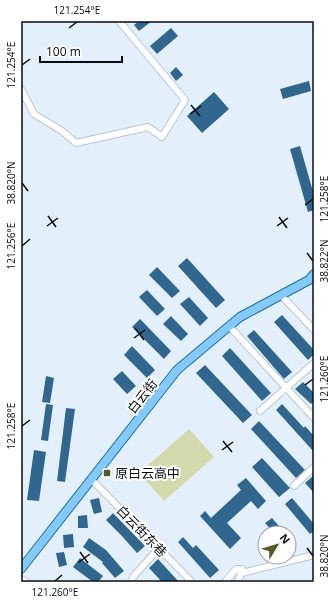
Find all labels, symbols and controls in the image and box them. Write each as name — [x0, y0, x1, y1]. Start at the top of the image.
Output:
text: 121.254°E — [54, 3, 100, 17]
scale bar — [40, 38, 122, 64]
text: 121.254°E — [4, 42, 18, 88]
text: 100 m — [46, 43, 81, 60]
text: 38.820°N — [4, 161, 18, 205]
text: 121.258°E — [317, 176, 331, 222]
text: 121.256°E — [4, 223, 18, 269]
text: 38.822°N — [317, 239, 331, 283]
text: 121.260°E — [317, 356, 331, 402]
street label: 白云街 — [123, 375, 161, 417]
text: 121.258°E — [4, 403, 18, 449]
place label: 原白云高中 — [115, 464, 180, 482]
marker: 原白云高中 — [102, 468, 112, 478]
street label: 白云街东巷 — [113, 501, 171, 561]
north arrow — [257, 525, 297, 565]
text: N — [277, 530, 294, 547]
text: 38.820°N — [317, 534, 331, 578]
text: 121.260°E — [32, 585, 78, 599]

